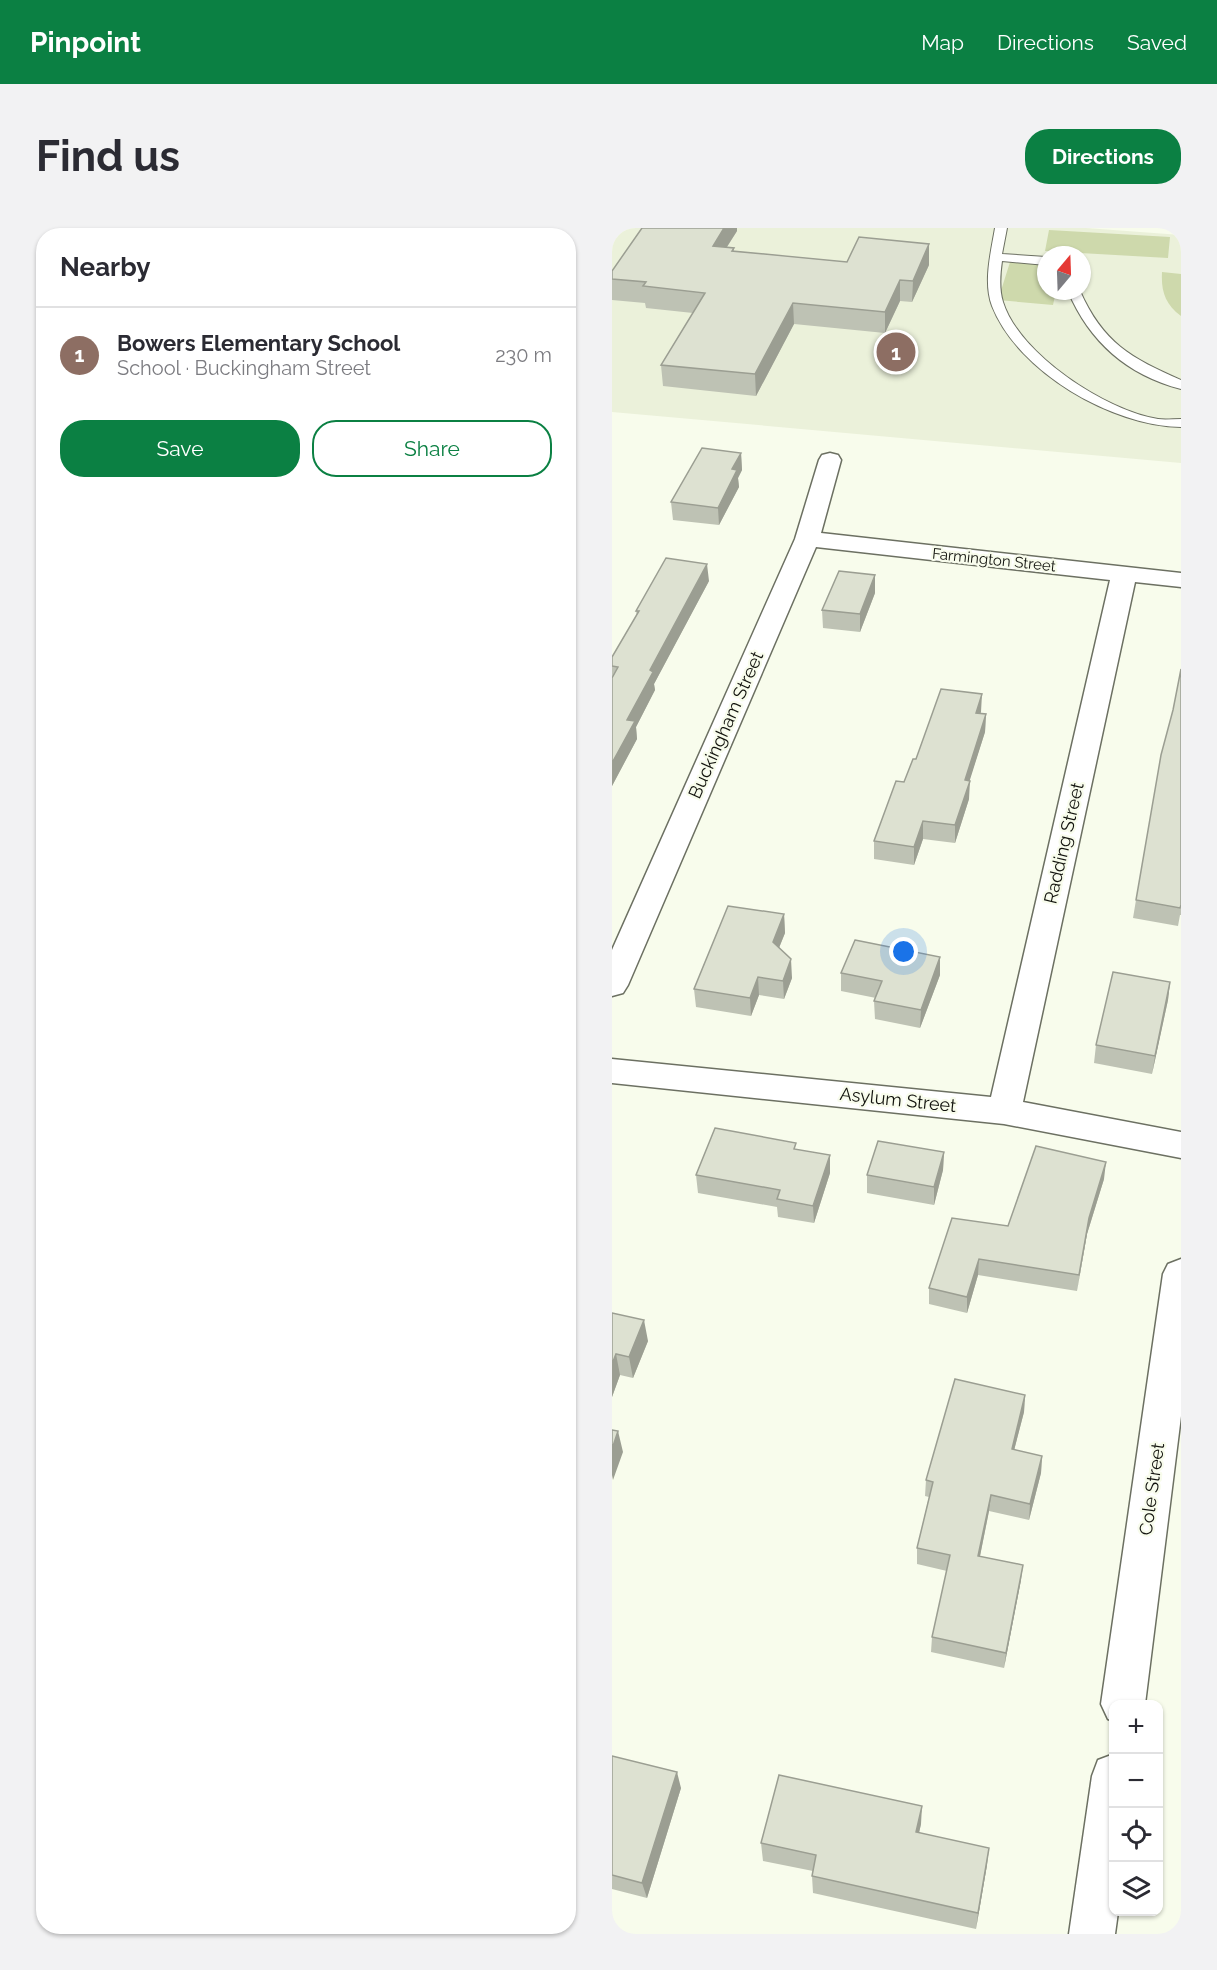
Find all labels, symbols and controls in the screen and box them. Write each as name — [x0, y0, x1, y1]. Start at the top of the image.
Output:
text: Pinpoint — [30, 26, 141, 59]
text: Map — [921, 30, 964, 55]
text: Directions — [997, 30, 1094, 55]
text: Saved — [1127, 30, 1187, 55]
button: Directions — [1025, 129, 1181, 184]
text: Find us — [36, 132, 180, 181]
north arrow — [1037, 246, 1091, 300]
text: Nearby — [60, 252, 150, 282]
text: Bowers Elementary School — [117, 330, 400, 356]
pin: 1 — [876, 330, 916, 374]
text: 1 — [75, 343, 84, 367]
text: 230 m — [495, 343, 552, 367]
text: School · Buckingham Street — [117, 356, 371, 380]
button: Save — [60, 420, 300, 477]
button: Share — [312, 420, 552, 477]
street label: Farmington Street — [931, 545, 1057, 575]
street label: Buckingham Street — [684, 648, 767, 802]
street label: Radding Street — [1039, 780, 1088, 906]
your location — [889, 937, 918, 966]
street label: Asylum Street — [839, 1083, 957, 1116]
street label: Cole Street — [1135, 1441, 1168, 1536]
map controls — [1109, 1700, 1163, 1916]
button: + — [1109, 1700, 1163, 1754]
button: − — [1109, 1754, 1163, 1808]
button: locate — [1109, 1808, 1163, 1862]
button: layers — [1109, 1862, 1163, 1916]

